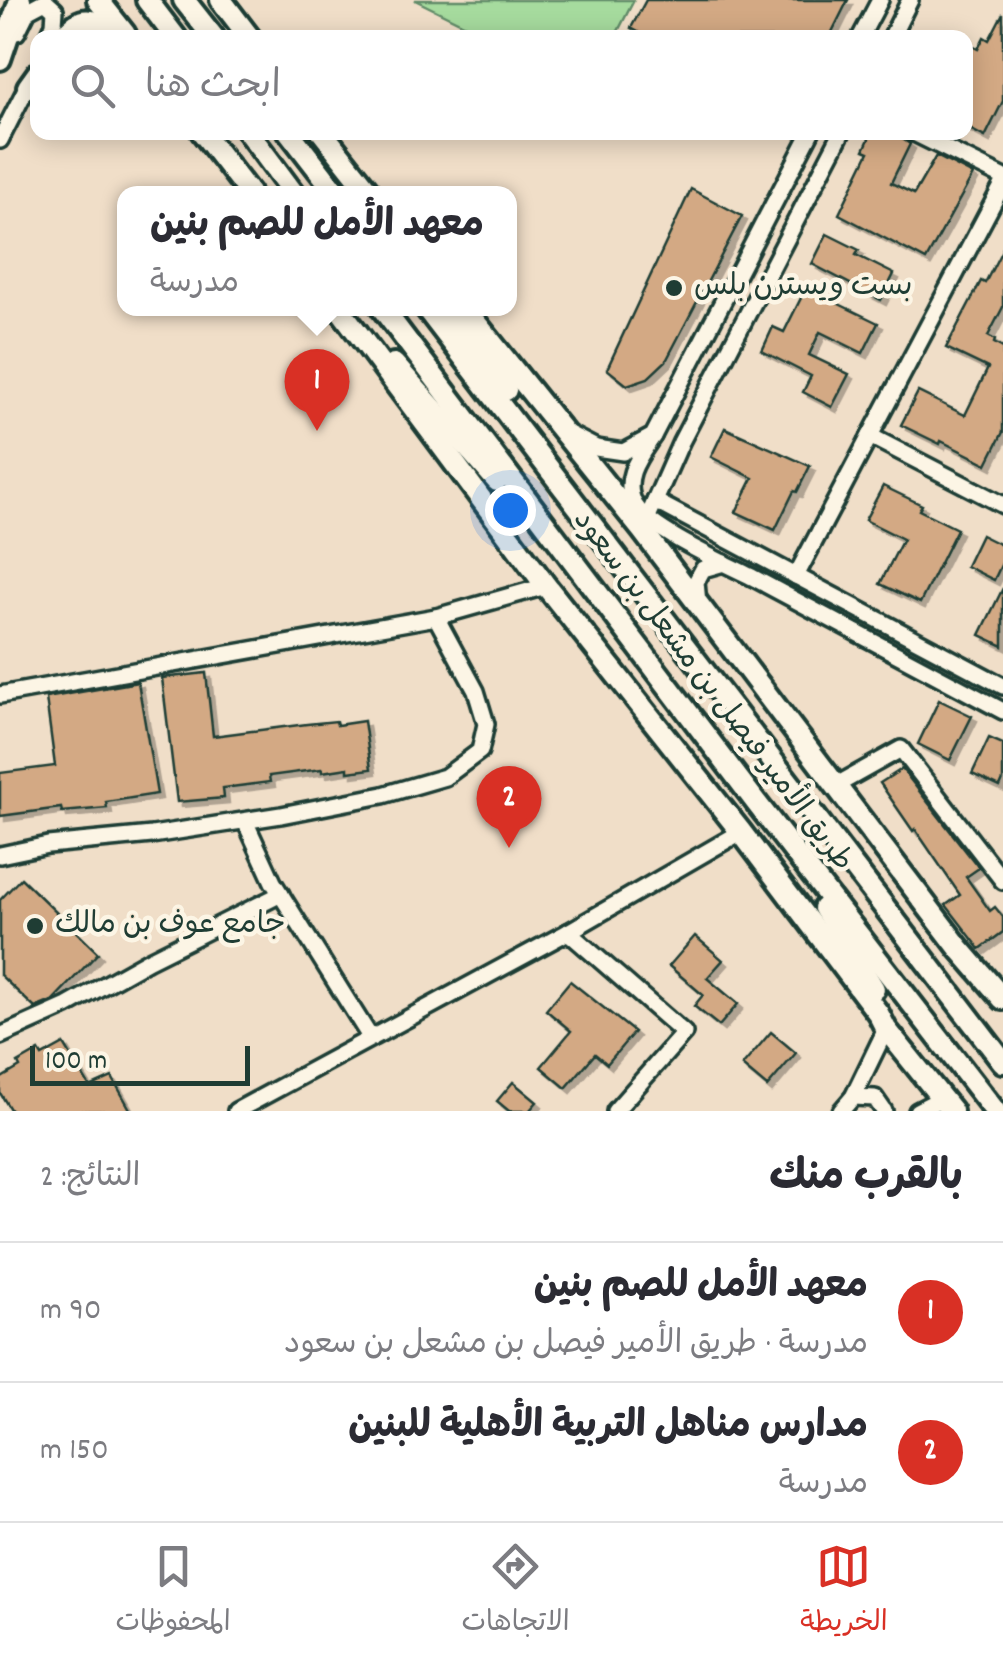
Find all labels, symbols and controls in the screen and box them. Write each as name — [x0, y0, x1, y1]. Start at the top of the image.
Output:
search box — [30, 30, 973, 140]
icon: search — [65, 58, 120, 113]
text: ابحث هنا — [145, 61, 281, 116]
popup — [117, 186, 517, 316]
text: معهد الأمل للصم بنين — [150, 200, 484, 255]
text: مدرسة — [150, 262, 239, 308]
place label: بست ويسترن بلس — [694, 267, 913, 310]
marker: بست ويسترن بلس — [663, 277, 685, 299]
pin: 1 — [284, 348, 350, 431]
your location — [485, 485, 536, 536]
street label: طريق الأمير فيصل بن مشعل بن سعود — [560, 500, 864, 882]
pin: 2 — [476, 766, 542, 848]
place label: جامع عوف بن مالك — [55, 905, 285, 948]
marker: جامع عوف بن مالك — [24, 915, 46, 937]
scale bar — [30, 1041, 250, 1086]
text: 100 m — [45, 1043, 107, 1083]
text: بالقرب منك — [769, 1150, 963, 1210]
text: النتائج: 2 — [40, 1156, 140, 1202]
text: معهد الأمل للصم بنين — [534, 1261, 868, 1316]
text: 90 m — [40, 1289, 101, 1335]
text: 1 — [927, 1289, 934, 1335]
text: مدرسة · طريق الأمير فيصل بن مشعل بن سعود — [284, 1323, 868, 1369]
text: مدارس مناهل التربية الأهلية للبنين — [348, 1401, 868, 1456]
text: 150 m — [40, 1429, 109, 1475]
text: 2 — [924, 1429, 938, 1475]
text: مدرسة — [779, 1463, 868, 1509]
tab: المحفوظات — [115, 1539, 231, 1645]
tab: الاتجاهات — [461, 1539, 570, 1645]
tab: الخريطة — [800, 1539, 888, 1645]

